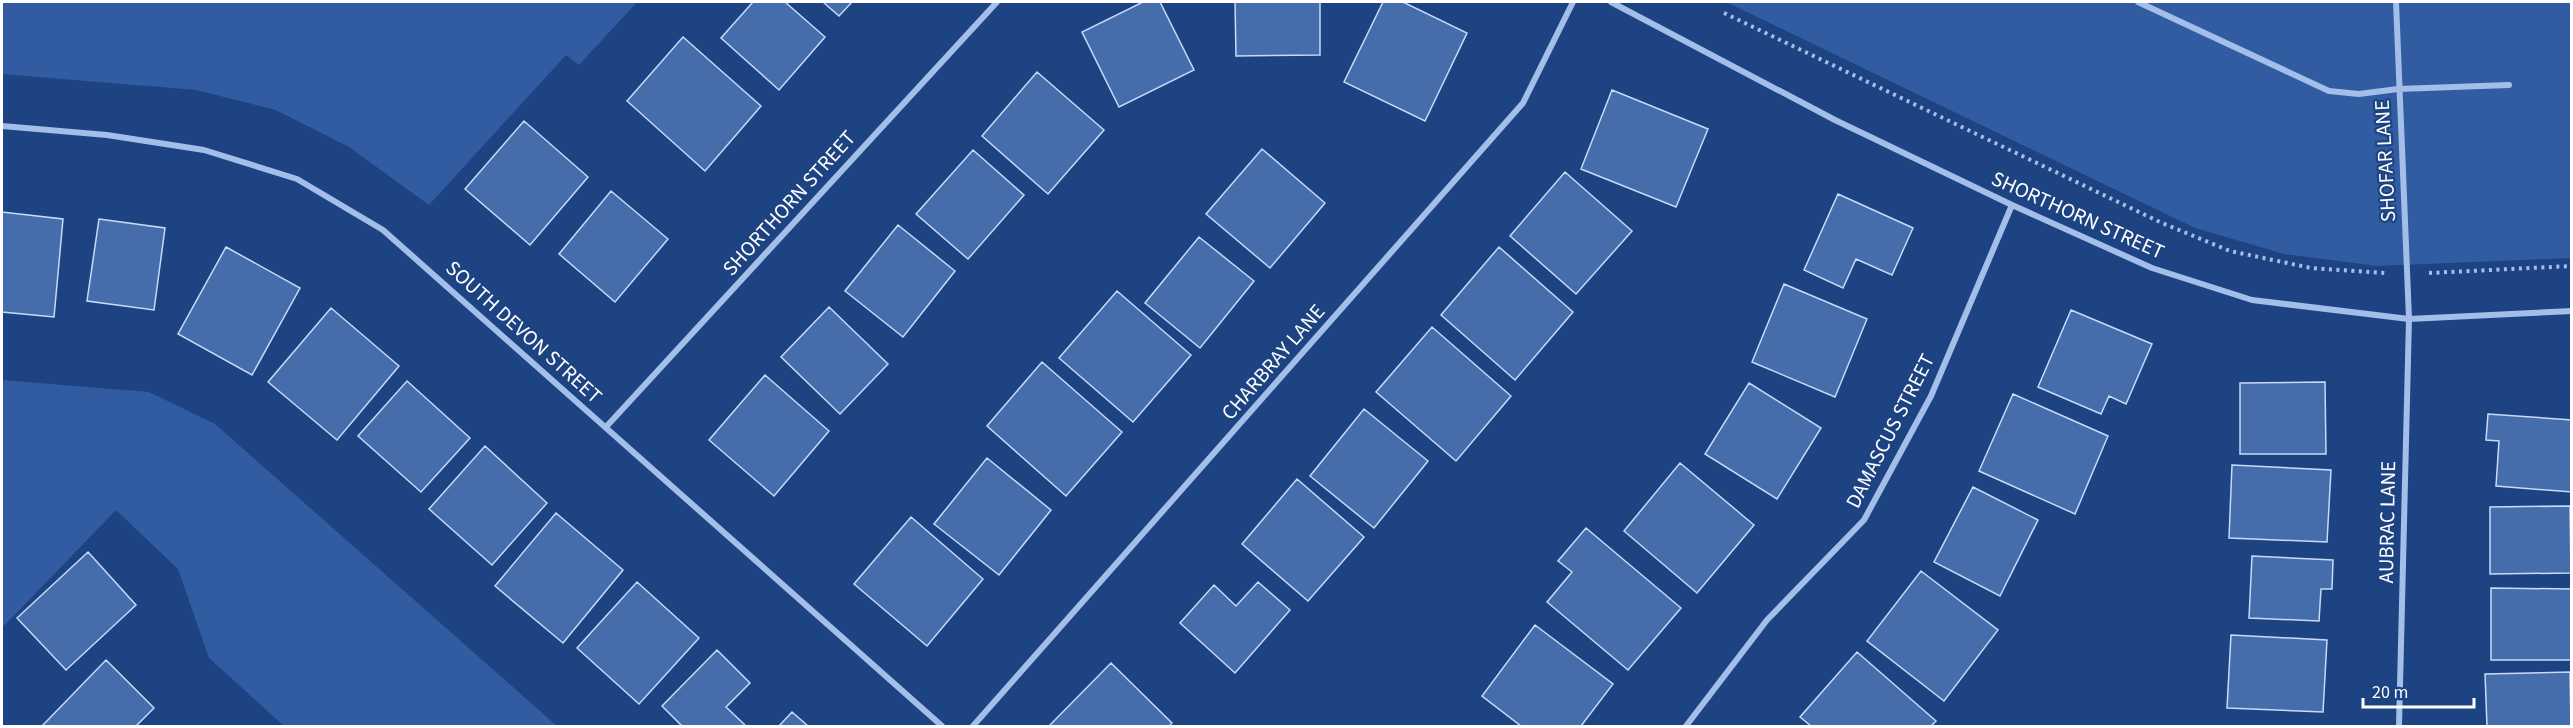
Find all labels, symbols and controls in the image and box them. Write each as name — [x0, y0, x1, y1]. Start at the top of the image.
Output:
street label: SHOFAR LANE — [2367, 99, 2403, 223]
street label: SHORTHORN STREET — [715, 124, 863, 282]
street label: SHORTHORN STREET — [1987, 163, 2169, 267]
street label: SOUTH DEVON STREET — [439, 253, 609, 411]
street label: CHARBRAY LANE — [1214, 297, 1332, 427]
street label: DAMASCUS STREET — [1838, 349, 1942, 513]
street label: AUBRAC LANE — [2371, 460, 2403, 584]
scale bar — [2363, 671, 2474, 709]
text: 20 m — [2372, 680, 2408, 705]

